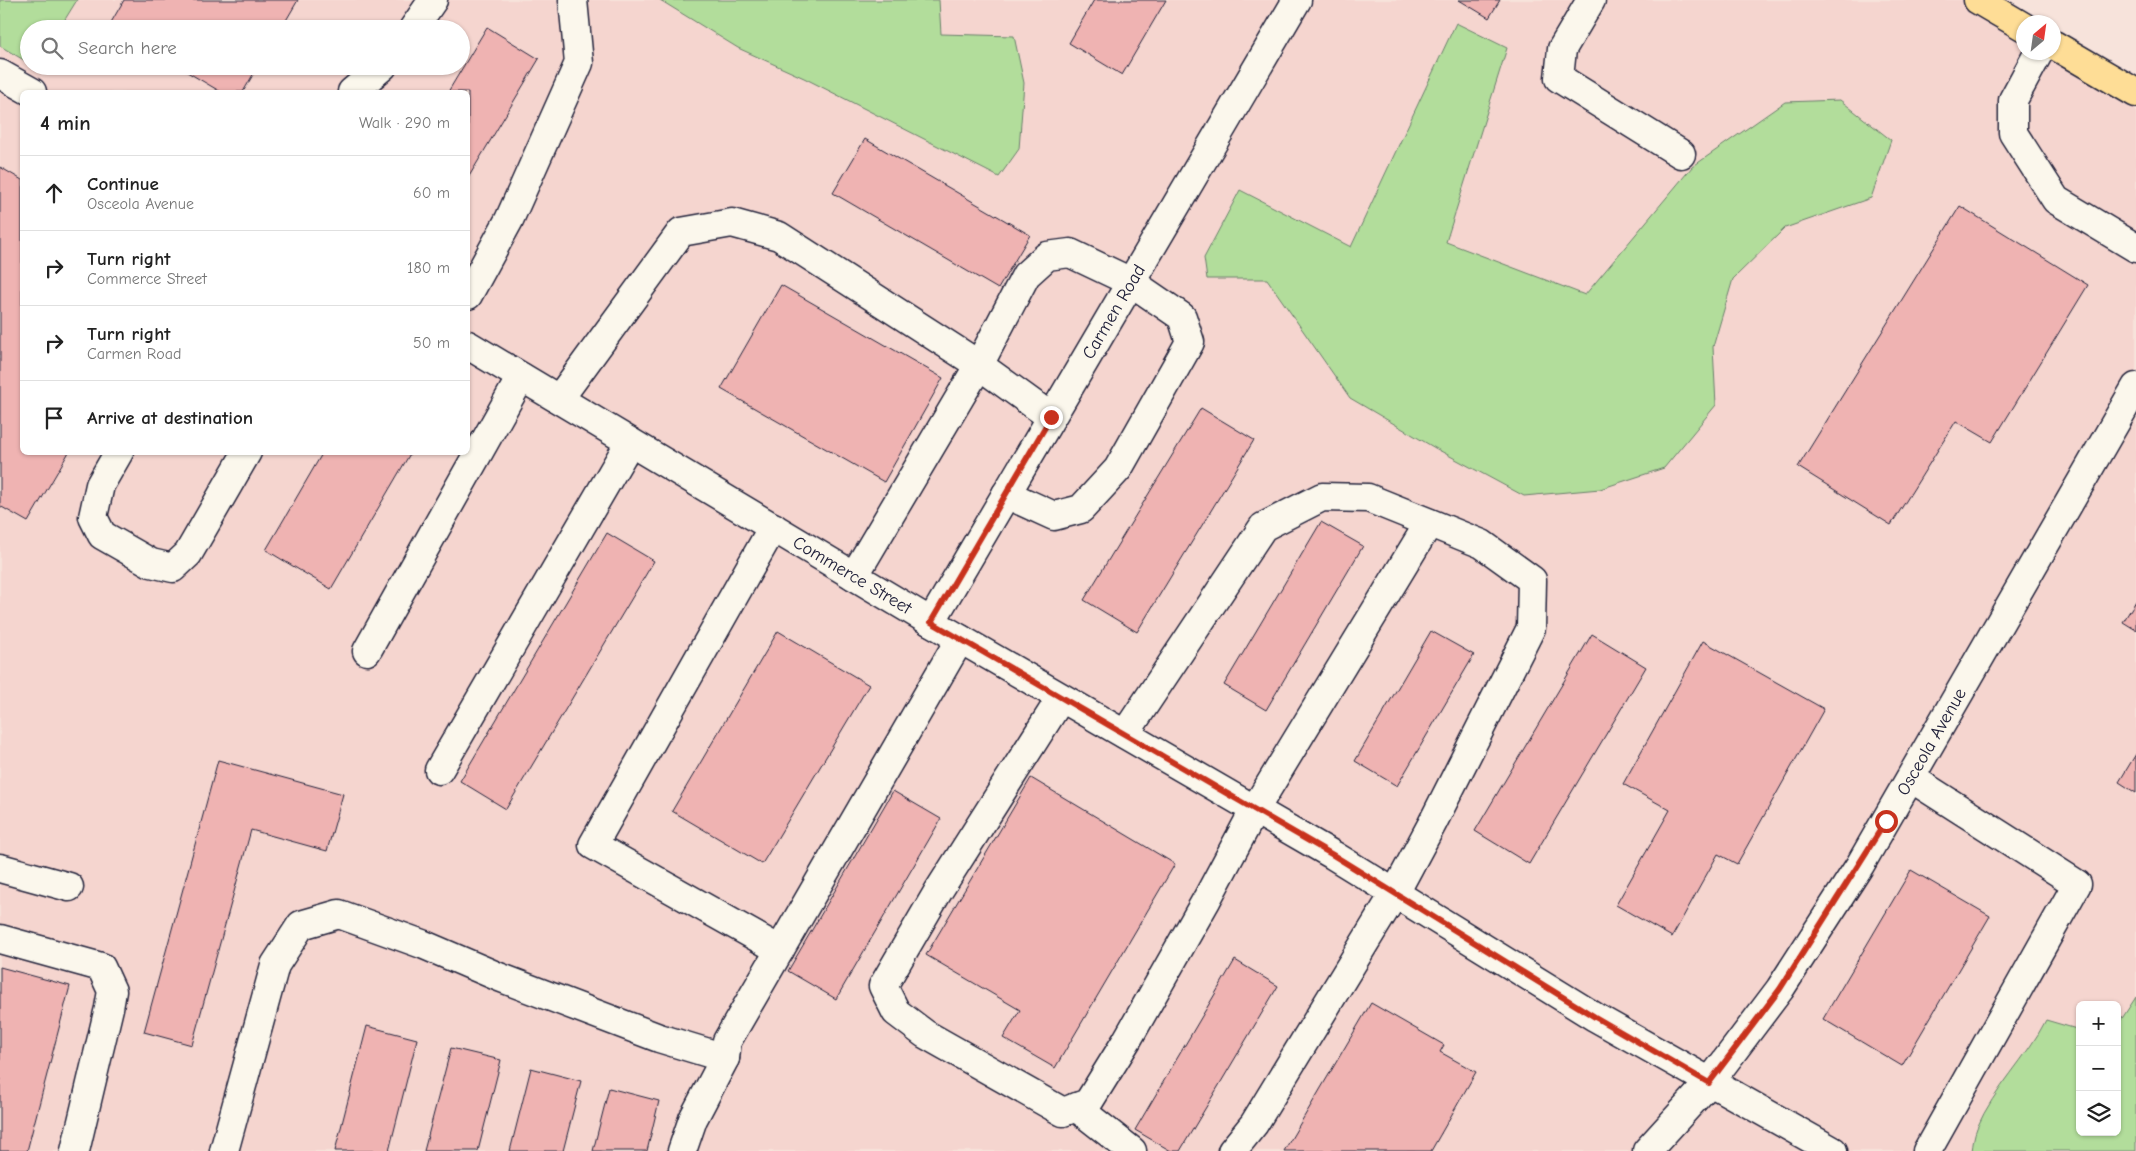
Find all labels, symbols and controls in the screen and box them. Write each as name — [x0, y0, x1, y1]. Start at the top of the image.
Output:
north arrow — [2016, 15, 2061, 60]
search box — [20, 20, 470, 75]
icon: search — [38, 34, 66, 62]
text: Search here — [78, 37, 177, 59]
text: 4 min — [40, 111, 91, 135]
text: Walk · 290 m — [359, 114, 450, 132]
text: Continue — [87, 173, 159, 195]
icon: ahead — [40, 179, 68, 207]
text: 60 m — [413, 184, 450, 202]
text: Osceola Avenue — [87, 195, 194, 213]
text: Turn right — [87, 248, 171, 270]
icon: right — [40, 254, 68, 282]
text: 180 m — [407, 259, 450, 277]
street label: Carmen Road — [1078, 261, 1150, 363]
text: Commerce Street — [87, 270, 207, 288]
text: Turn right — [87, 323, 171, 345]
icon: right — [40, 329, 68, 357]
text: 50 m — [413, 334, 450, 352]
text: Carmen Road — [87, 345, 181, 363]
icon: arrive — [40, 404, 68, 432]
route end — [1040, 406, 1063, 429]
text: Arrive at destination — [87, 407, 253, 429]
street label: Commerce Street — [789, 531, 916, 619]
street label: Osceola Avenue — [1892, 684, 1971, 799]
route start — [1875, 810, 1898, 833]
map controls — [2076, 1001, 2121, 1136]
button: + — [2076, 1001, 2121, 1046]
button: − — [2076, 1046, 2121, 1091]
button: layers — [2076, 1091, 2121, 1136]

